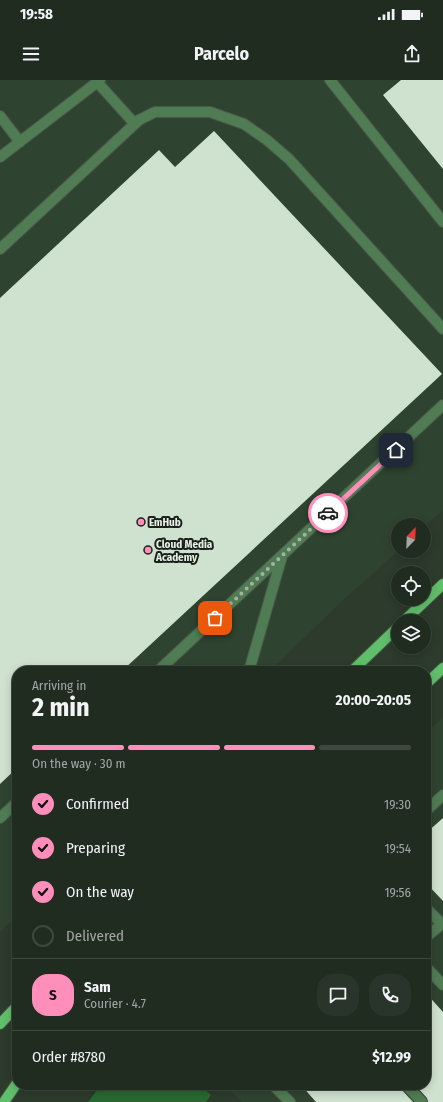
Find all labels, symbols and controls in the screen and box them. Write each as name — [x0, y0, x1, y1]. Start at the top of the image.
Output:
text: 19:58 — [20, 5, 53, 23]
icon: menu — [20, 43, 42, 65]
text: Parcelo — [194, 43, 249, 65]
icon: share — [401, 43, 423, 65]
pin — [379, 433, 413, 467]
icon: home — [385, 439, 407, 461]
courier — [308, 493, 348, 533]
icon: car — [317, 502, 339, 524]
place label: EmHub — [149, 516, 181, 529]
marker: EmHub — [136, 517, 146, 527]
north arrow — [391, 518, 431, 558]
map controls — [391, 518, 431, 654]
place label: Cloud Media Academy — [155, 538, 213, 564]
marker: Cloud Media Academy — [143, 545, 153, 555]
button: locate — [391, 566, 431, 606]
pin — [198, 601, 232, 635]
icon: bag — [204, 607, 226, 629]
button: layers — [391, 614, 431, 654]
text: Arriving in — [32, 678, 86, 693]
text: 20:00–20:05 — [336, 691, 411, 709]
text: 2 min — [32, 692, 90, 723]
text: On the way · 30 m — [32, 756, 126, 771]
icon: check — [32, 793, 54, 815]
text: Confirmed — [66, 795, 129, 813]
text: 19:30 — [384, 797, 411, 812]
icon: check — [32, 837, 54, 859]
text: Preparing — [66, 839, 125, 857]
text: 19:54 — [385, 841, 411, 856]
icon: check — [32, 881, 54, 903]
text: On the way — [66, 883, 134, 901]
text: 19:56 — [384, 885, 411, 900]
text: Delivered — [66, 927, 124, 945]
button: chat — [317, 974, 359, 1016]
button: phone — [369, 974, 411, 1016]
text: Sam — [84, 978, 111, 996]
text: S — [49, 986, 57, 1004]
text: Courier · 4.7 — [84, 996, 146, 1011]
text: Order #8780 — [32, 1048, 106, 1066]
text: $12.99 — [372, 1048, 411, 1066]

